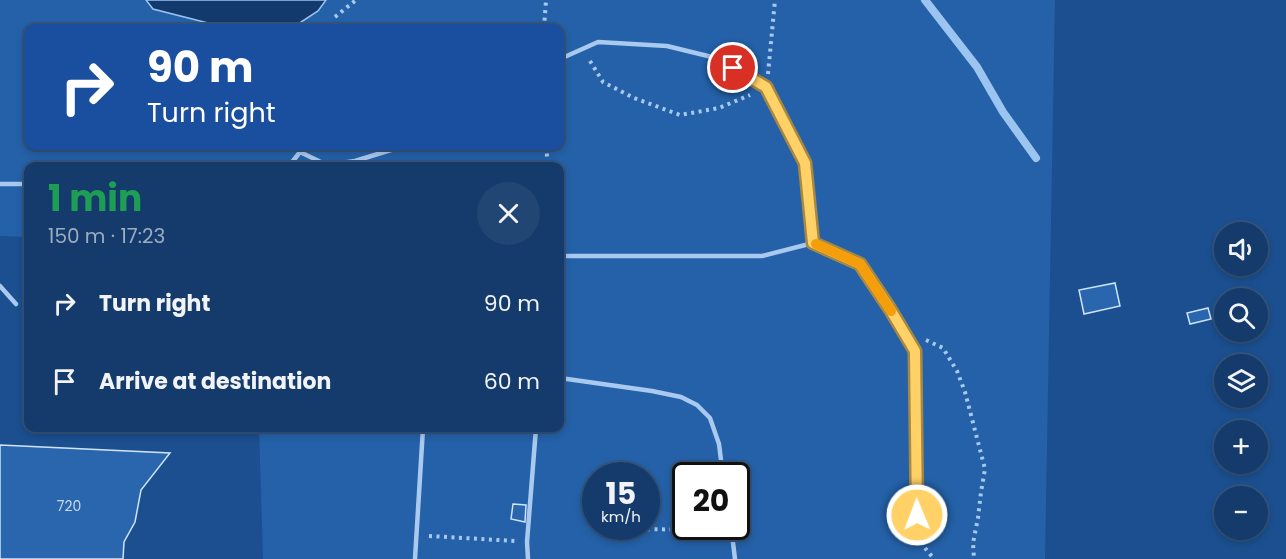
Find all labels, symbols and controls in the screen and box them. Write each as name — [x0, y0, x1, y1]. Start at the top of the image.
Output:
text: 90 m — [147, 38, 254, 97]
pin — [707, 42, 758, 93]
icon: right — [48, 48, 126, 126]
icon: arrive — [716, 51, 749, 84]
text: Turn right — [147, 94, 276, 131]
text: 1 min — [48, 173, 142, 224]
button: close — [477, 182, 540, 245]
text: 150 m · 17:23 — [48, 222, 165, 250]
map controls — [1214, 222, 1268, 540]
button: sound — [1214, 222, 1268, 276]
icon: right — [48, 287, 81, 320]
text: Turn right — [99, 288, 210, 319]
text: 90 m — [484, 288, 540, 319]
button: search — [1214, 288, 1268, 342]
button: layers — [1214, 354, 1268, 408]
icon: arrive — [48, 365, 81, 398]
text: Arrive at destination — [99, 366, 331, 397]
text: 60 m — [484, 366, 540, 397]
button: + — [1214, 420, 1268, 474]
speed limit sign: 20 — [672, 462, 750, 540]
text: 15 — [606, 472, 636, 515]
position arrow — [885, 483, 949, 547]
button: − — [1214, 486, 1268, 540]
house number: 720 — [57, 496, 81, 516]
text: km/h — [601, 506, 641, 527]

